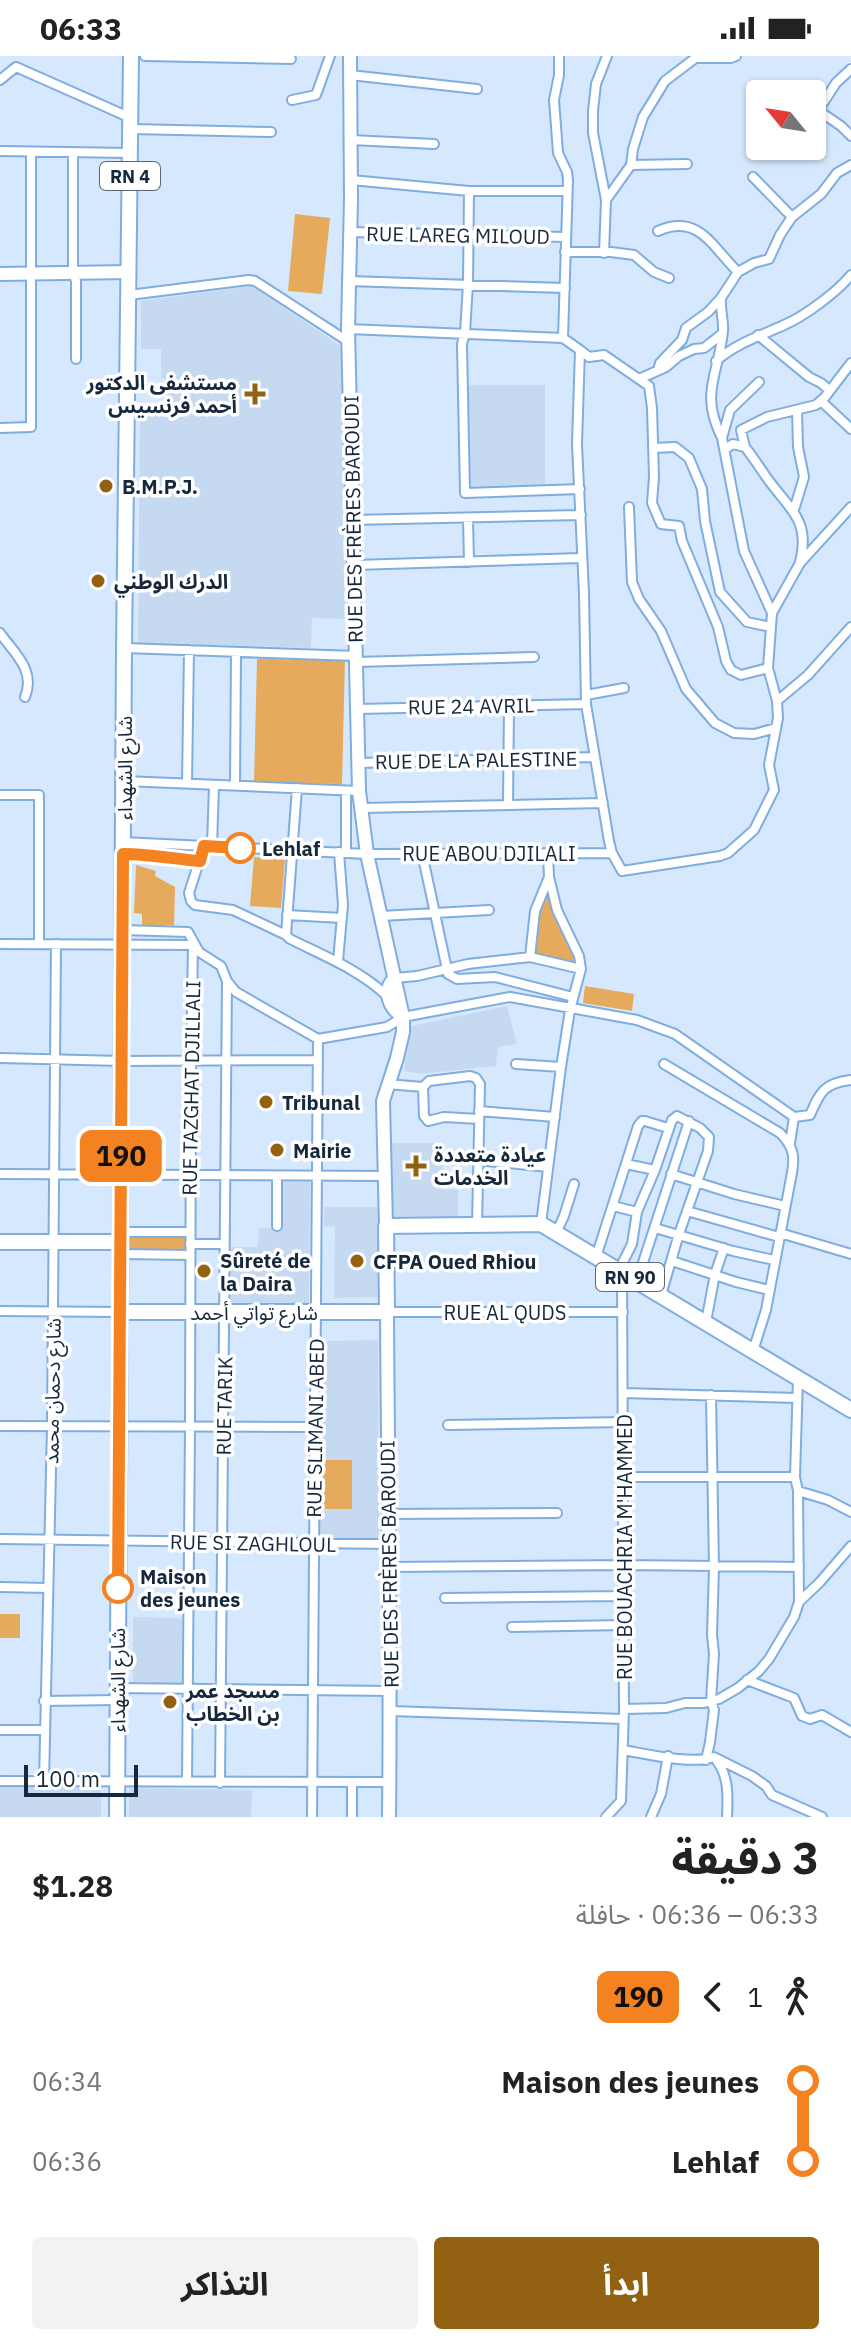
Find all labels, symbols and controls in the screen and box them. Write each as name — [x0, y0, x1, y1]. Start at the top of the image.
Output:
text: 06:33 — [40, 9, 122, 48]
north arrow — [746, 80, 826, 160]
map controls — [746, 80, 826, 160]
road number: RN 4 — [100, 162, 160, 190]
street label: RUE LAREG MILOUD — [366, 220, 550, 250]
place label: مستشفى الدكتور أحمد فرنسيس — [85, 369, 237, 419]
marker: مستشفى الدكتور أحمد فرنسيس — [244, 383, 266, 405]
street label: RUE DES FRÈRES BAROUDI — [337, 395, 369, 643]
place label: B.M.P.J. — [122, 473, 198, 500]
marker: B.M.P.J. — [97, 477, 115, 495]
place label: الدرك الوطني — [114, 568, 228, 598]
marker: الدرك الوطني — [89, 572, 107, 590]
street label: RUE 24 AVRIL — [408, 691, 534, 721]
street label: شارع الشهداء — [111, 716, 140, 820]
street label: RUE DE LA PALESTINE — [375, 745, 577, 775]
marker: Lehlaf — [225, 833, 255, 863]
place label: Lehlaf — [262, 835, 320, 862]
street label: RUE ABOU DJILALI — [402, 840, 576, 867]
street label: RUE TAZGHAT DJILLALI — [176, 980, 206, 1196]
place label: Tribunal — [282, 1089, 360, 1116]
marker: Tribunal — [257, 1093, 275, 1111]
line badge: 190 — [75, 1130, 167, 1182]
text: 190 — [96, 1137, 146, 1174]
place label: Mairie — [293, 1137, 352, 1164]
marker: Mairie — [268, 1141, 286, 1159]
place label: عيادة متعددة الخدمات — [434, 1141, 546, 1191]
marker: عيادة متعددة الخدمات — [405, 1155, 427, 1177]
place label: Sûreté de la Daira — [220, 1247, 311, 1297]
place label: CFPA Oued Rhiou — [373, 1248, 536, 1275]
marker: CFPA Oued Rhiou — [348, 1252, 366, 1270]
marker: Sûreté de la Daira — [195, 1262, 213, 1280]
road number: RN 90 — [596, 1263, 664, 1291]
street label: شارع تواتي أحمد — [190, 1299, 318, 1328]
street label: RUE AL QUDS — [444, 1299, 566, 1326]
street label: شارع دحمان محمد — [37, 1318, 69, 1464]
street label: RUE SLIMANI ABED — [300, 1338, 330, 1518]
street label: RUE TARIK — [210, 1356, 238, 1456]
street label: RUE BOUACHRIA M'HAMMED — [611, 1414, 638, 1680]
street label: RUE DES FRÈRES BAROUDI — [373, 1440, 405, 1688]
street label: RUE SI ZAGHLOUL — [170, 1528, 336, 1558]
place label: Maison des jeunes — [140, 1563, 240, 1613]
marker: Maison des jeunes — [103, 1573, 133, 1603]
street label: شارع الشهداء — [104, 1628, 133, 1732]
place label: مسجد عمر بن الخطاب — [185, 1677, 280, 1727]
marker: مسجد عمر بن الخطاب — [161, 1693, 179, 1711]
scale bar — [24, 1761, 138, 1797]
text: 100 m — [36, 1764, 100, 1793]
text: 3 دقيقة — [672, 1829, 819, 1886]
text: $1.28 — [32, 1866, 113, 1905]
text: 06:33 – 06:36 · حافلة — [576, 1897, 819, 1931]
icon: back — [691, 1975, 735, 2019]
icon: walk — [775, 1975, 819, 2019]
text: 190 — [613, 1978, 663, 2015]
text: 1 — [747, 1980, 763, 2014]
text: Maison des jeunes — [501, 2062, 759, 2101]
text: 06:34 — [32, 2064, 102, 2098]
text: Lehlaf — [672, 2142, 759, 2181]
text: 06:36 — [32, 2144, 102, 2178]
button: التذاكر — [32, 2237, 418, 2329]
button: ابدأ — [434, 2237, 819, 2329]

